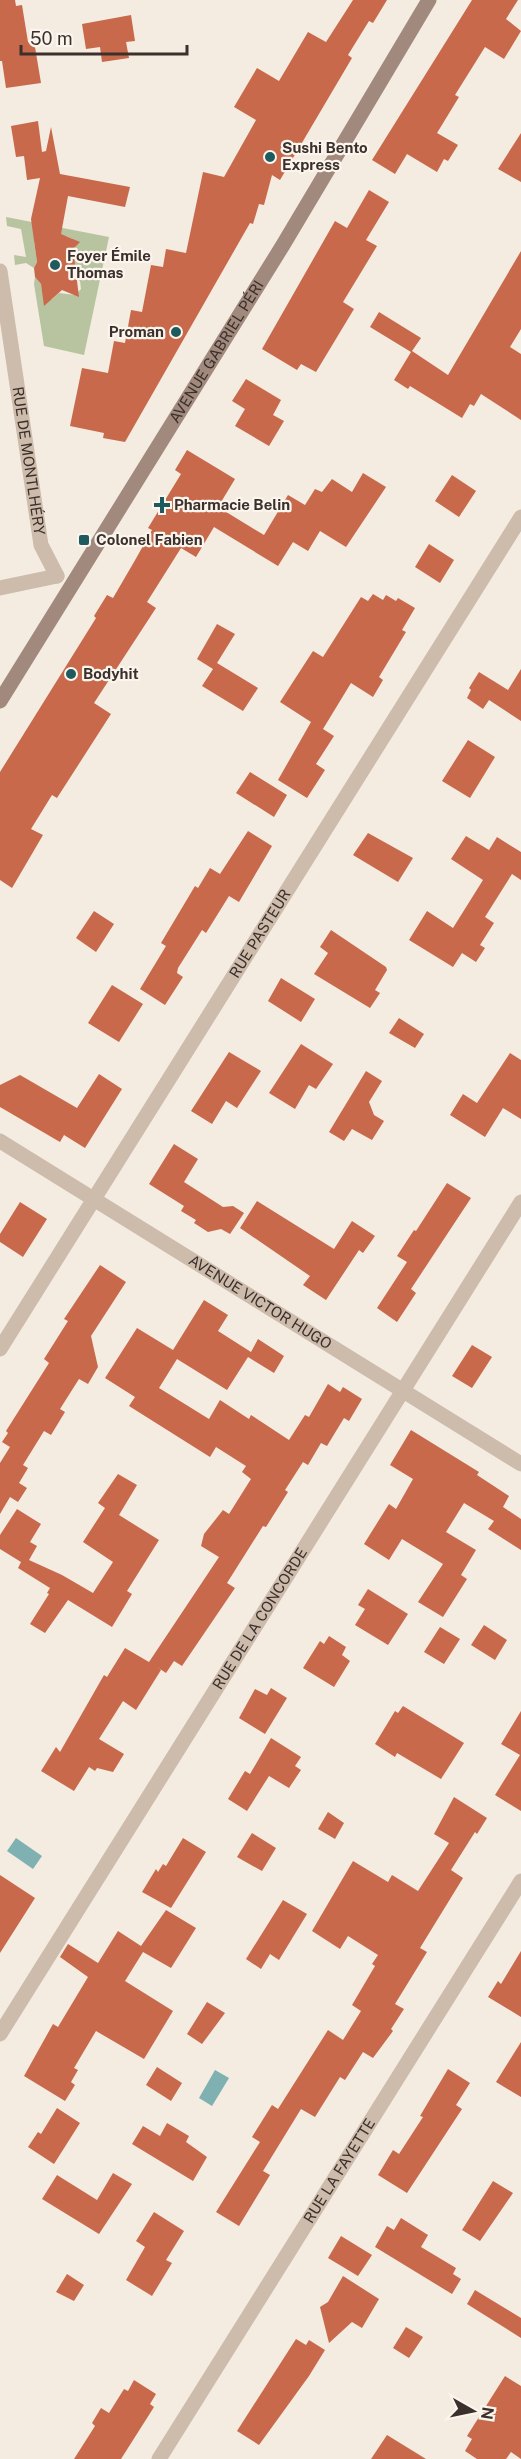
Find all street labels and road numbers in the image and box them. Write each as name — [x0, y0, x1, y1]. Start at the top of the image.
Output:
street label: AVENUE GABRIEL PÉRI — [166, 277, 267, 426]
street label: RUE DE MONTLHÉRY — [9, 385, 48, 536]
street label: RUE PASTEUR — [226, 886, 294, 981]
street label: AVENUE VICTOR HUGO — [186, 1251, 335, 1352]
street label: RUE DE LA CONCORDE — [209, 1545, 310, 1692]
street label: RUE LA FAYETTE — [300, 2115, 378, 2226]

